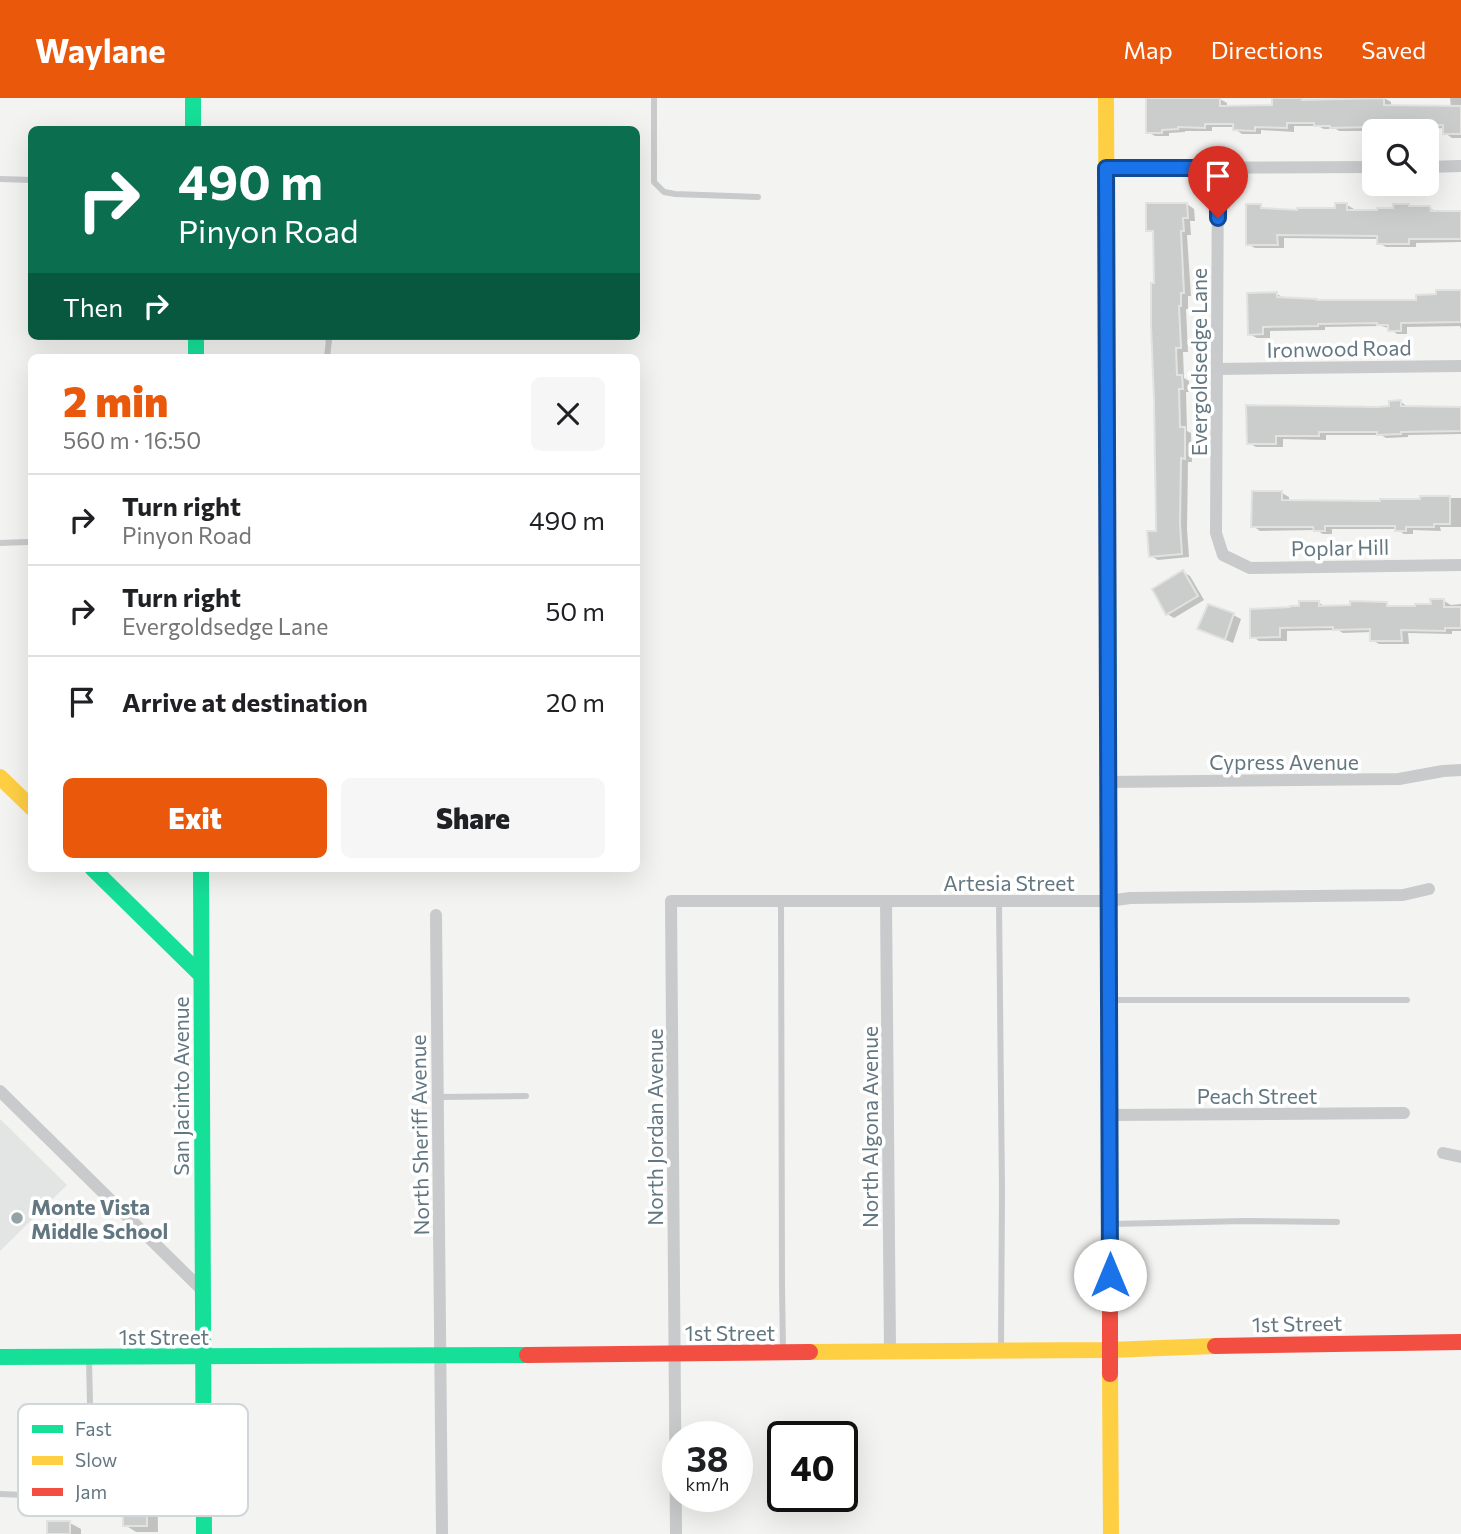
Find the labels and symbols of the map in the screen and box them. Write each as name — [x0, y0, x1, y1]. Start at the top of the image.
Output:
pin — [1188, 146, 1248, 218]
street label: Evergoldsedge Lane — [1186, 268, 1211, 456]
street label: Ironwood Road — [1266, 334, 1412, 362]
street label: Poplar Hill — [1291, 534, 1389, 560]
street label: Cypress Avenue — [1209, 749, 1359, 774]
street label: Artesia Street — [943, 870, 1075, 895]
street label: San Jacinto Avenue — [168, 996, 193, 1176]
street label: North Algona Avenue — [857, 1026, 882, 1228]
street label: North Jordan Avenue — [642, 1028, 667, 1226]
street label: North Sheriff Avenue — [405, 1034, 433, 1236]
street label: Peach Street — [1197, 1083, 1317, 1108]
place label: Monte Vista Middle School — [31, 1194, 168, 1243]
marker: Monte Vista Middle School — [9, 1210, 25, 1226]
position arrow — [1073, 1238, 1147, 1312]
street label: 1st Street — [1252, 1310, 1342, 1336]
street label: 1st Street — [685, 1320, 775, 1345]
street label: 1st Street — [119, 1324, 209, 1349]
legend — [18, 1404, 248, 1516]
text: Fast — [75, 1417, 112, 1440]
speed limit sign: 40 — [767, 1421, 858, 1512]
text: Slow — [75, 1448, 117, 1471]
text: Jam — [75, 1480, 107, 1503]

